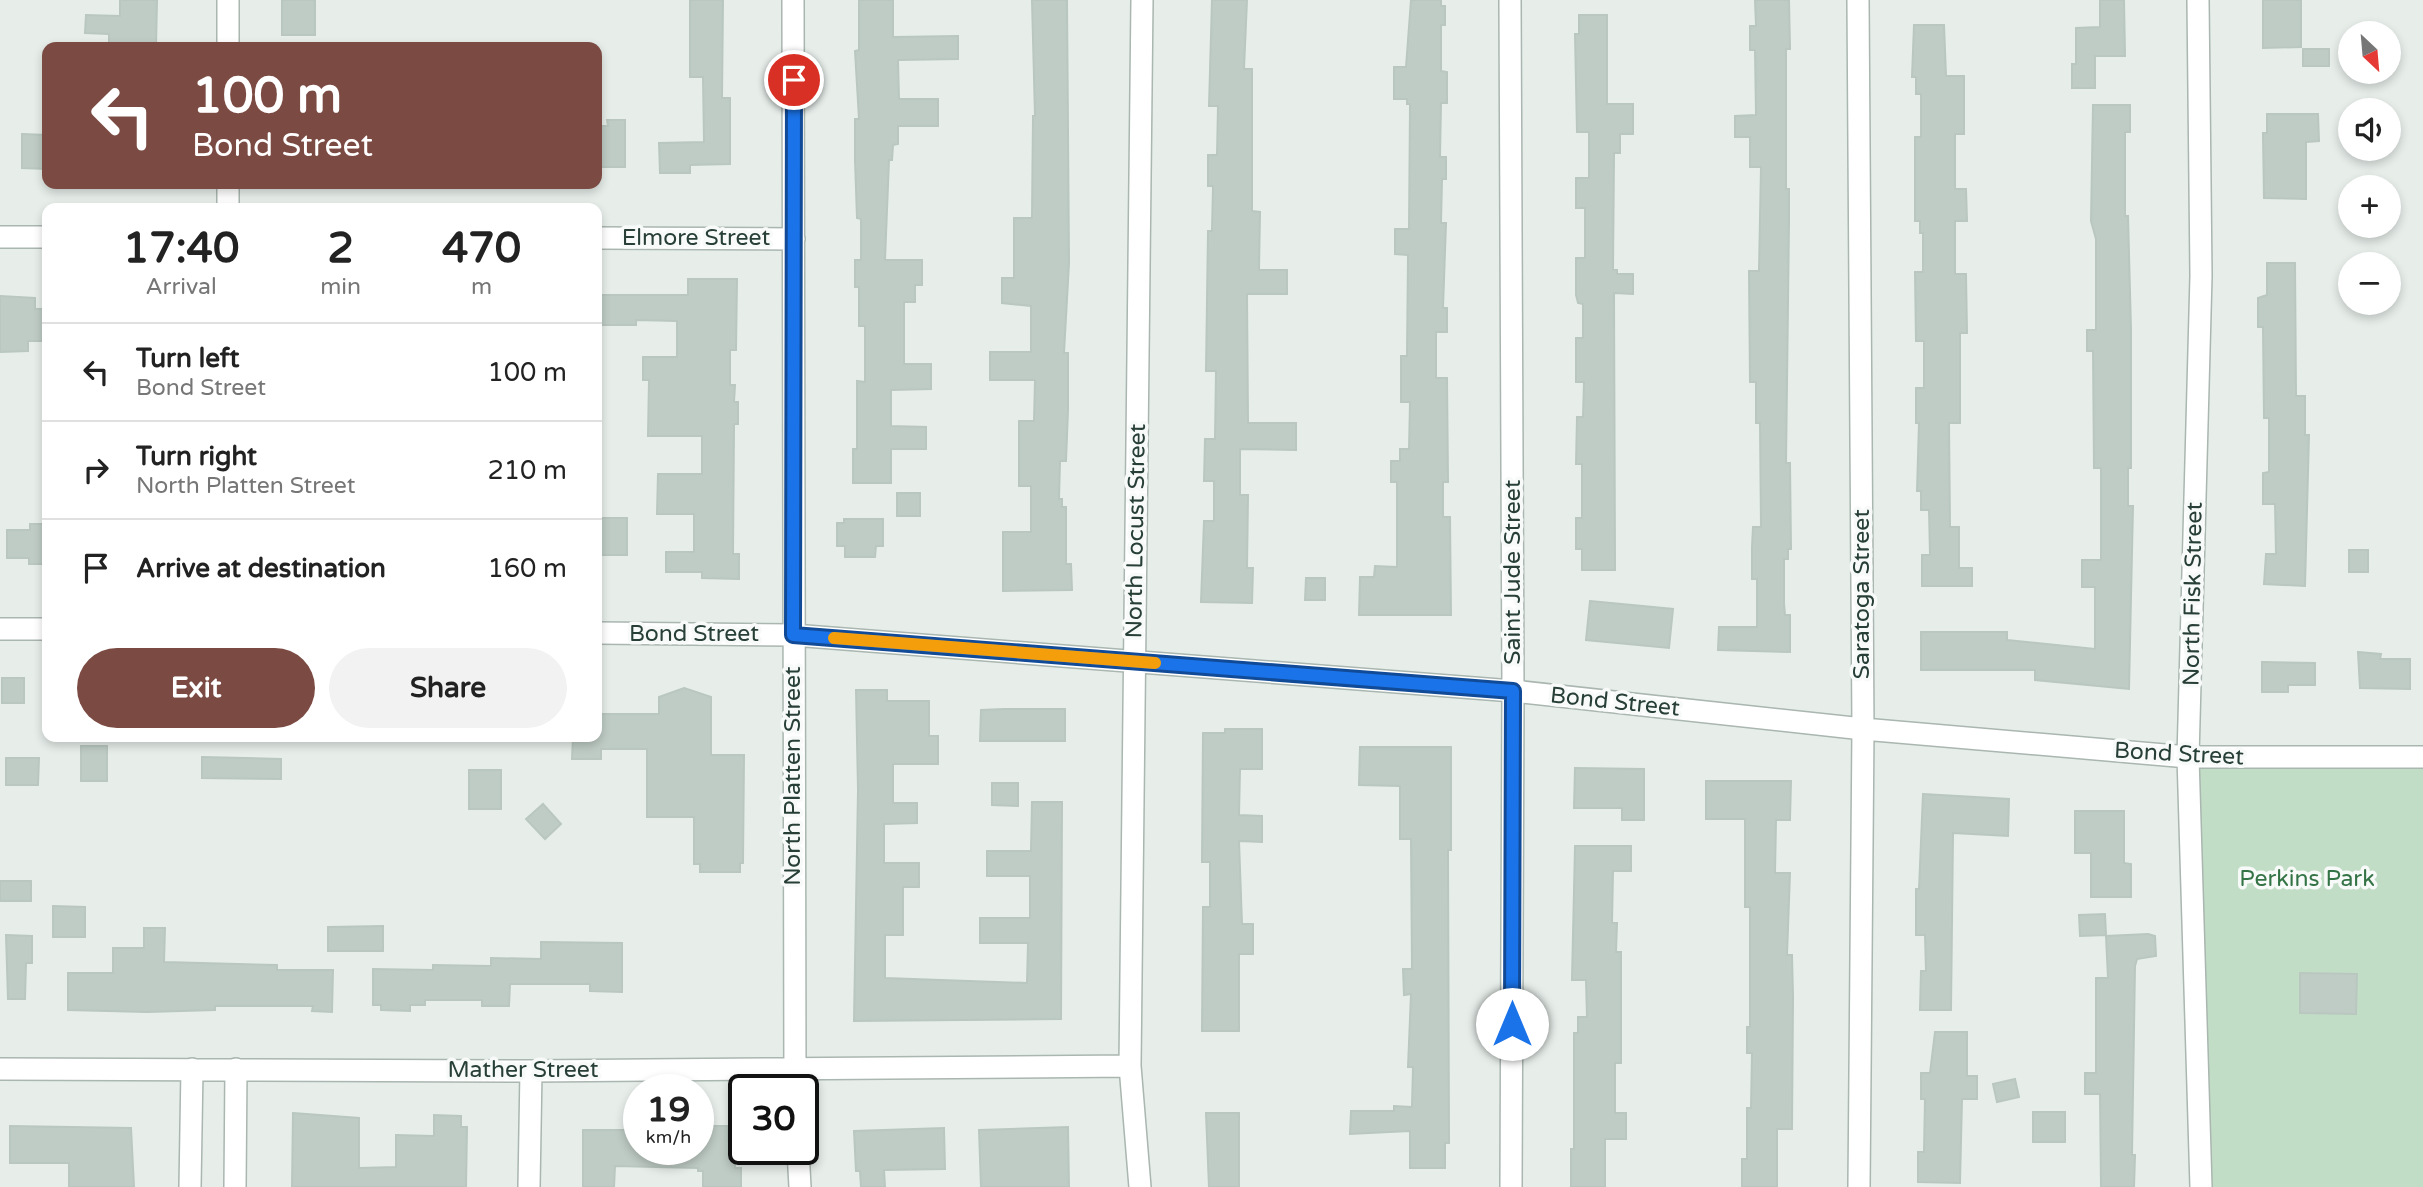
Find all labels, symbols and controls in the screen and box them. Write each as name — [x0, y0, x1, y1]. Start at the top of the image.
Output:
north arrow — [2338, 21, 2401, 84]
map controls — [2338, 21, 2401, 315]
pin — [764, 50, 824, 110]
icon: arrive — [775, 61, 813, 99]
text: 100 m — [192, 67, 342, 126]
icon: left — [77, 70, 168, 161]
button: sound — [2338, 98, 2401, 161]
text: Bond Street — [192, 127, 373, 165]
button: + — [2338, 175, 2401, 238]
text: 17:40 — [123, 223, 239, 274]
text: 2 — [327, 223, 354, 274]
text: 470 — [442, 223, 521, 274]
street label: Elmore Street — [622, 224, 771, 252]
button: − — [2338, 252, 2401, 315]
text: Arrival — [146, 273, 217, 301]
text: min — [320, 273, 361, 301]
text: m — [471, 273, 492, 301]
text: Turn left — [136, 343, 239, 374]
icon: left — [77, 353, 115, 391]
text: 100 m — [487, 357, 567, 388]
text: Bond Street — [136, 374, 266, 402]
street label: North Locust Street — [1120, 423, 1152, 639]
text: Turn right — [136, 441, 257, 472]
icon: right — [77, 451, 115, 489]
text: 210 m — [487, 455, 567, 486]
text: North Platten Street — [136, 472, 356, 500]
street label: Saint Jude Street — [1499, 479, 1527, 665]
street label: North Fisk Street — [2177, 501, 2209, 686]
street label: Saratoga Street — [1848, 509, 1876, 679]
icon: arrive — [77, 549, 115, 587]
text: Arrive at destination — [136, 553, 386, 584]
text: 160 m — [487, 553, 567, 584]
street label: Bond Street — [629, 620, 759, 648]
button: Exit — [77, 648, 315, 728]
button: Share — [329, 648, 567, 728]
street label: North Platten Street — [779, 666, 807, 886]
street label: Bond Street — [1549, 681, 1681, 723]
street label: Bond Street — [2113, 737, 2245, 771]
park label: Perkins Park — [2239, 865, 2375, 893]
position arrow — [1475, 987, 1549, 1061]
street label: Mather Street — [447, 1056, 599, 1084]
speed limit sign: 30 — [728, 1074, 819, 1165]
text: 19 — [647, 1089, 690, 1131]
text: km/h — [646, 1126, 691, 1148]

